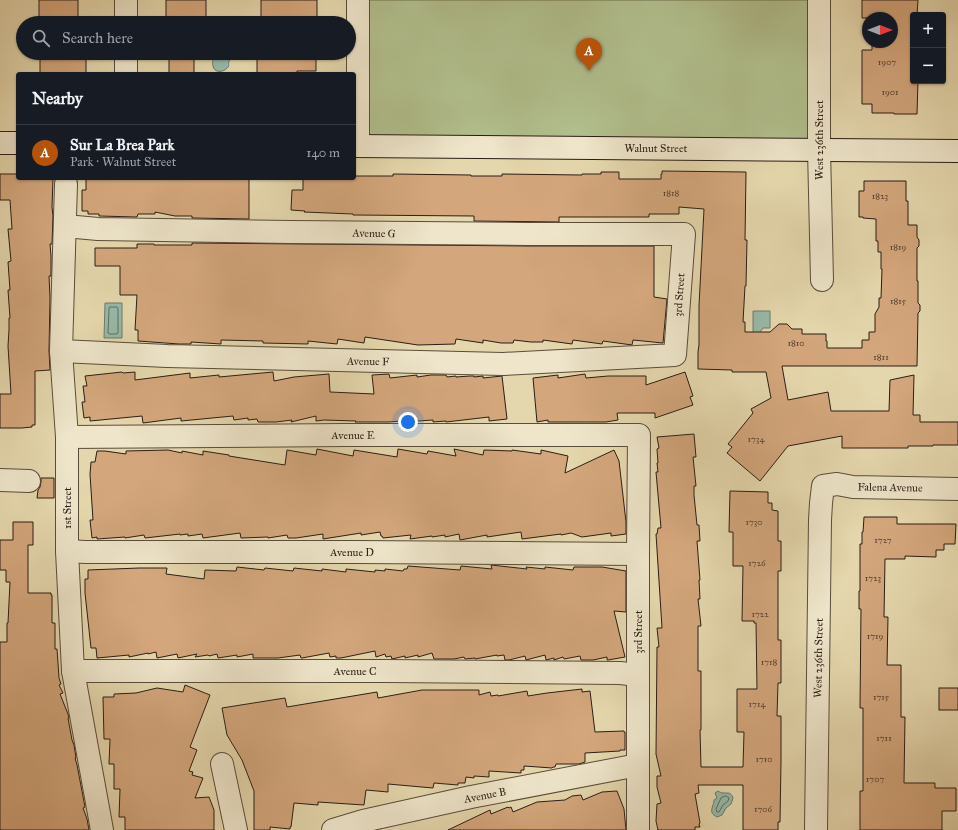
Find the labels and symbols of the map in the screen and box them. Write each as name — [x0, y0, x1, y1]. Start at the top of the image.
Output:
north arrow — [862, 12, 898, 48]
pin: A — [576, 38, 602, 71]
house number: 1907 — [878, 56, 896, 67]
house number: 1901 — [881, 86, 899, 97]
street label: West 236th Street — [813, 100, 826, 180]
street label: Walnut Street — [625, 142, 688, 155]
house number: 1818 — [663, 187, 680, 198]
house number: 1823 — [872, 190, 889, 201]
street label: Avenue G — [351, 227, 396, 240]
house number: 1819 — [890, 241, 906, 252]
street label: 3rd Street — [671, 273, 688, 317]
house number: 1815 — [890, 295, 907, 306]
house number: 1810 — [787, 337, 805, 348]
house number: 1811 — [873, 351, 889, 362]
street label: Avenue F — [346, 355, 389, 368]
your location — [398, 412, 418, 432]
street label: Avenue E — [330, 429, 375, 442]
house number: 1734 — [748, 433, 765, 444]
street label: Falena Avenue — [857, 480, 923, 495]
street label: 1st Street — [61, 487, 74, 529]
house number: 1730 — [745, 516, 763, 527]
house number: 1727 — [874, 534, 892, 545]
street label: Avenue D — [329, 546, 374, 559]
house number: 1726 — [748, 557, 766, 568]
house number: 1723 — [865, 572, 882, 583]
house number: 1722 — [751, 608, 769, 619]
street label: 3rd Street — [632, 610, 645, 654]
street label: West 236th Street — [811, 618, 826, 698]
house number: 1719 — [867, 630, 884, 641]
house number: 1718 — [761, 656, 778, 667]
street label: Avenue C — [333, 665, 376, 678]
house number: 1715 — [873, 691, 890, 702]
house number: 1714 — [749, 698, 766, 709]
house number: 1711 — [876, 732, 892, 743]
house number: 1710 — [755, 753, 773, 764]
house number: 1707 — [866, 773, 884, 784]
street label: Avenue B — [462, 785, 507, 806]
house number: 1706 — [754, 803, 772, 814]

